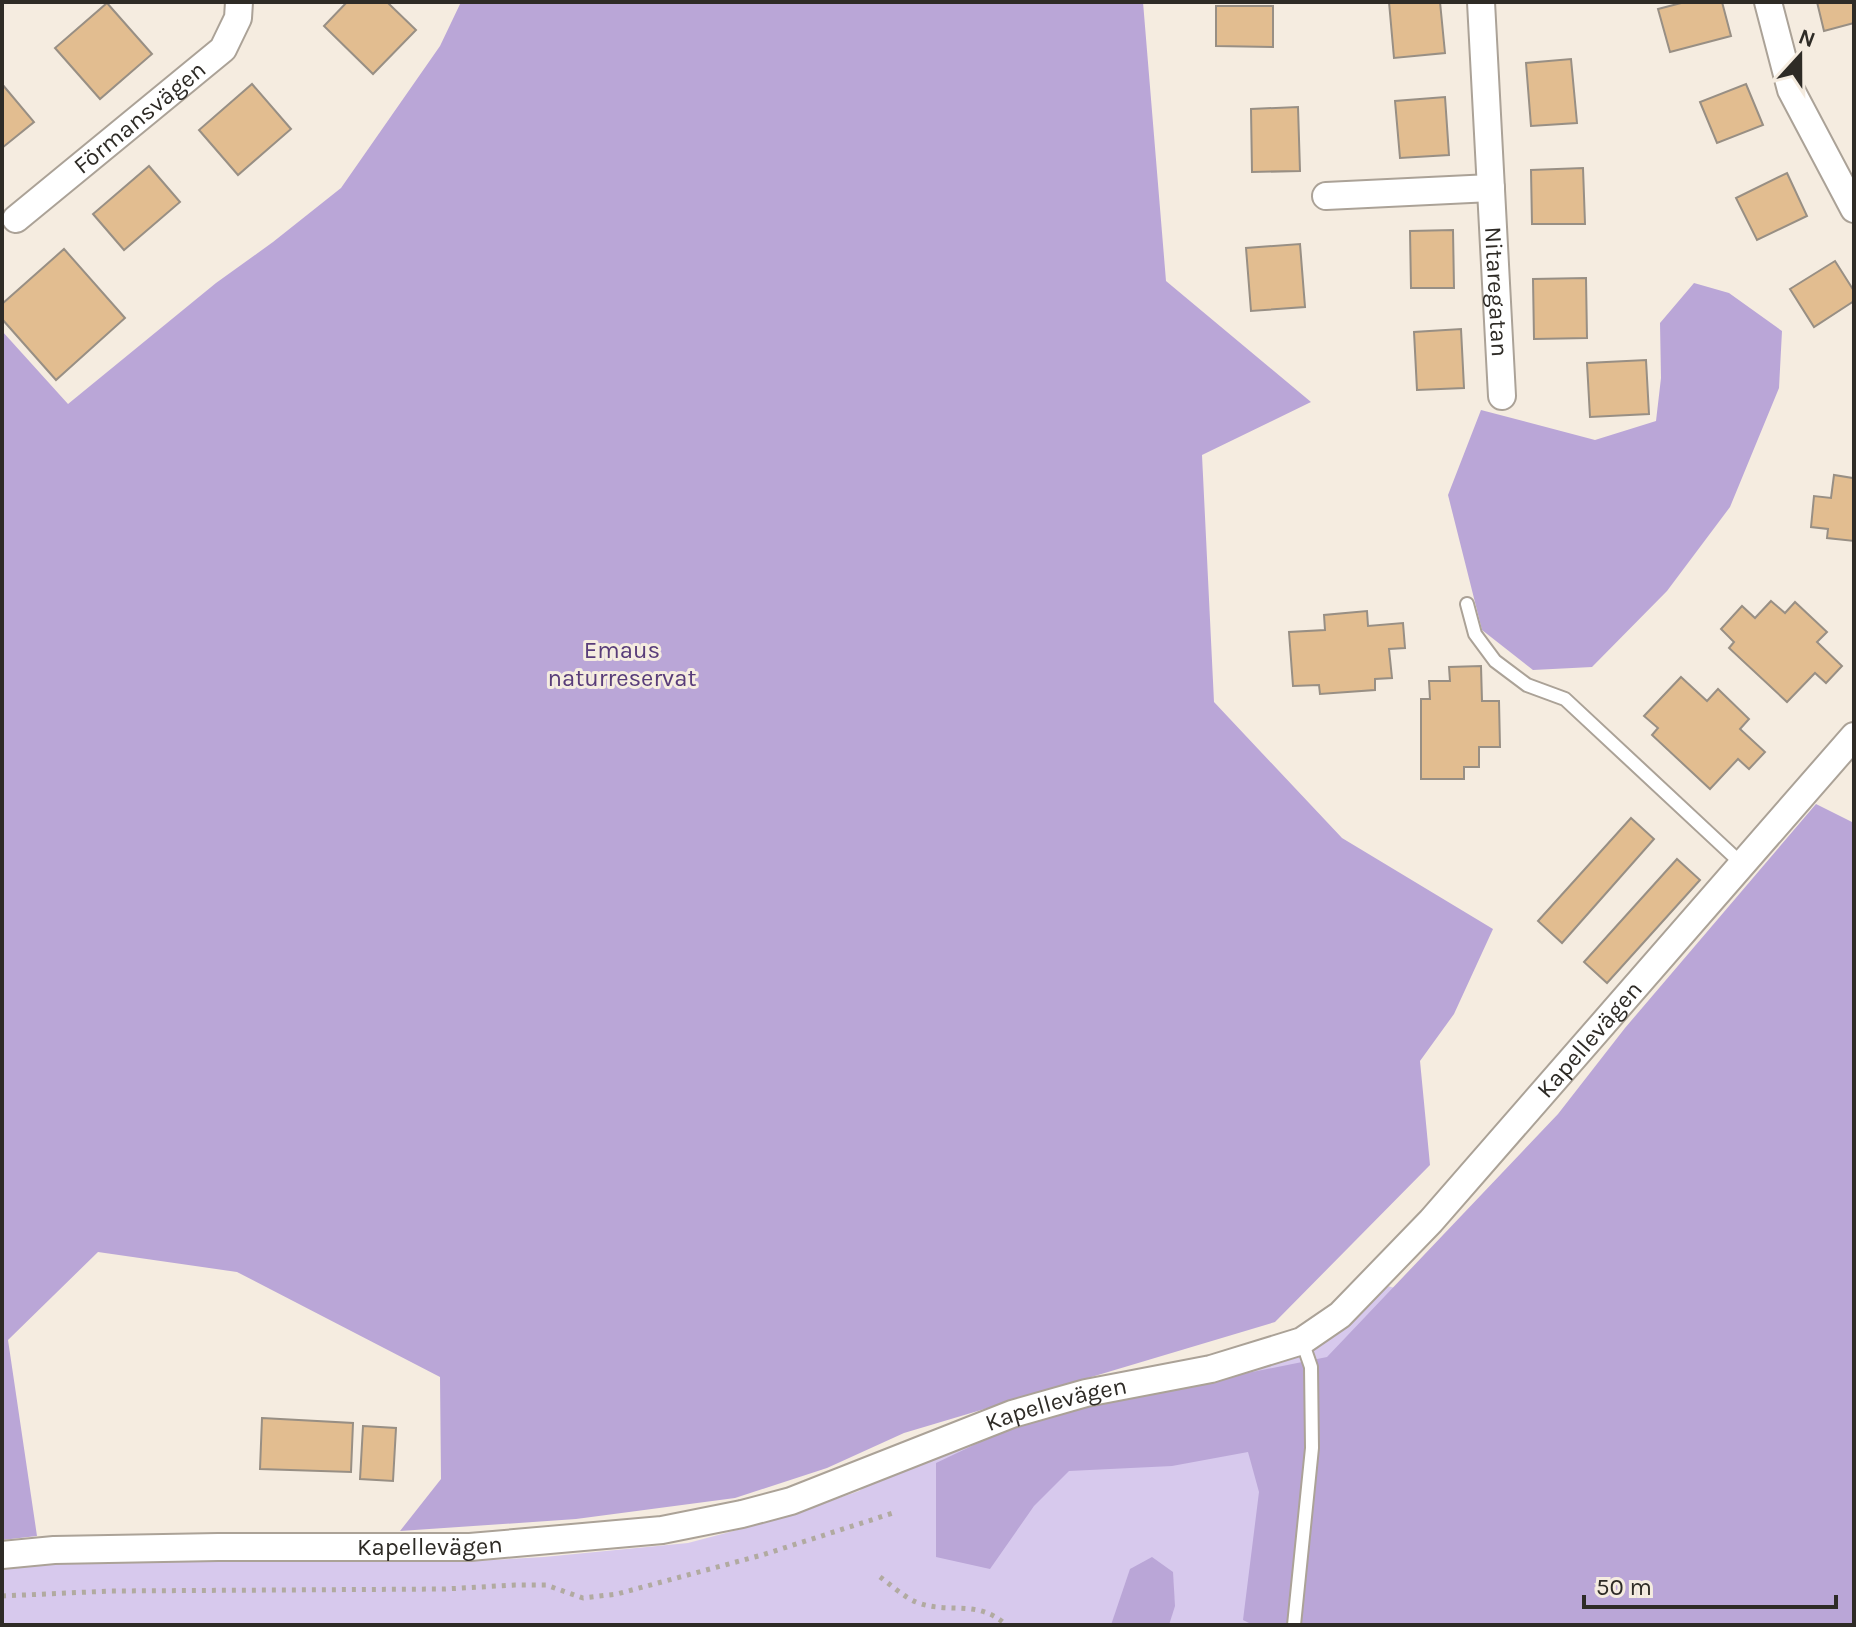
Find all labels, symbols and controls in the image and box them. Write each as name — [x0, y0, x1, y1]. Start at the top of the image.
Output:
north arrow — [1760, 16, 1840, 96]
text: N — [1795, 23, 1819, 53]
street label: Förmansvägen — [68, 55, 211, 180]
street label: Nitaregatan — [1479, 226, 1514, 357]
park label: Emaus naturreservat — [548, 636, 696, 692]
street label: Kapellevägen — [1531, 975, 1648, 1104]
street label: Kapellevägen — [981, 1372, 1129, 1437]
street label: Kapellevägen — [357, 1530, 504, 1561]
scale bar — [1584, 1559, 1836, 1609]
text: 50 m — [1596, 1573, 1652, 1601]

